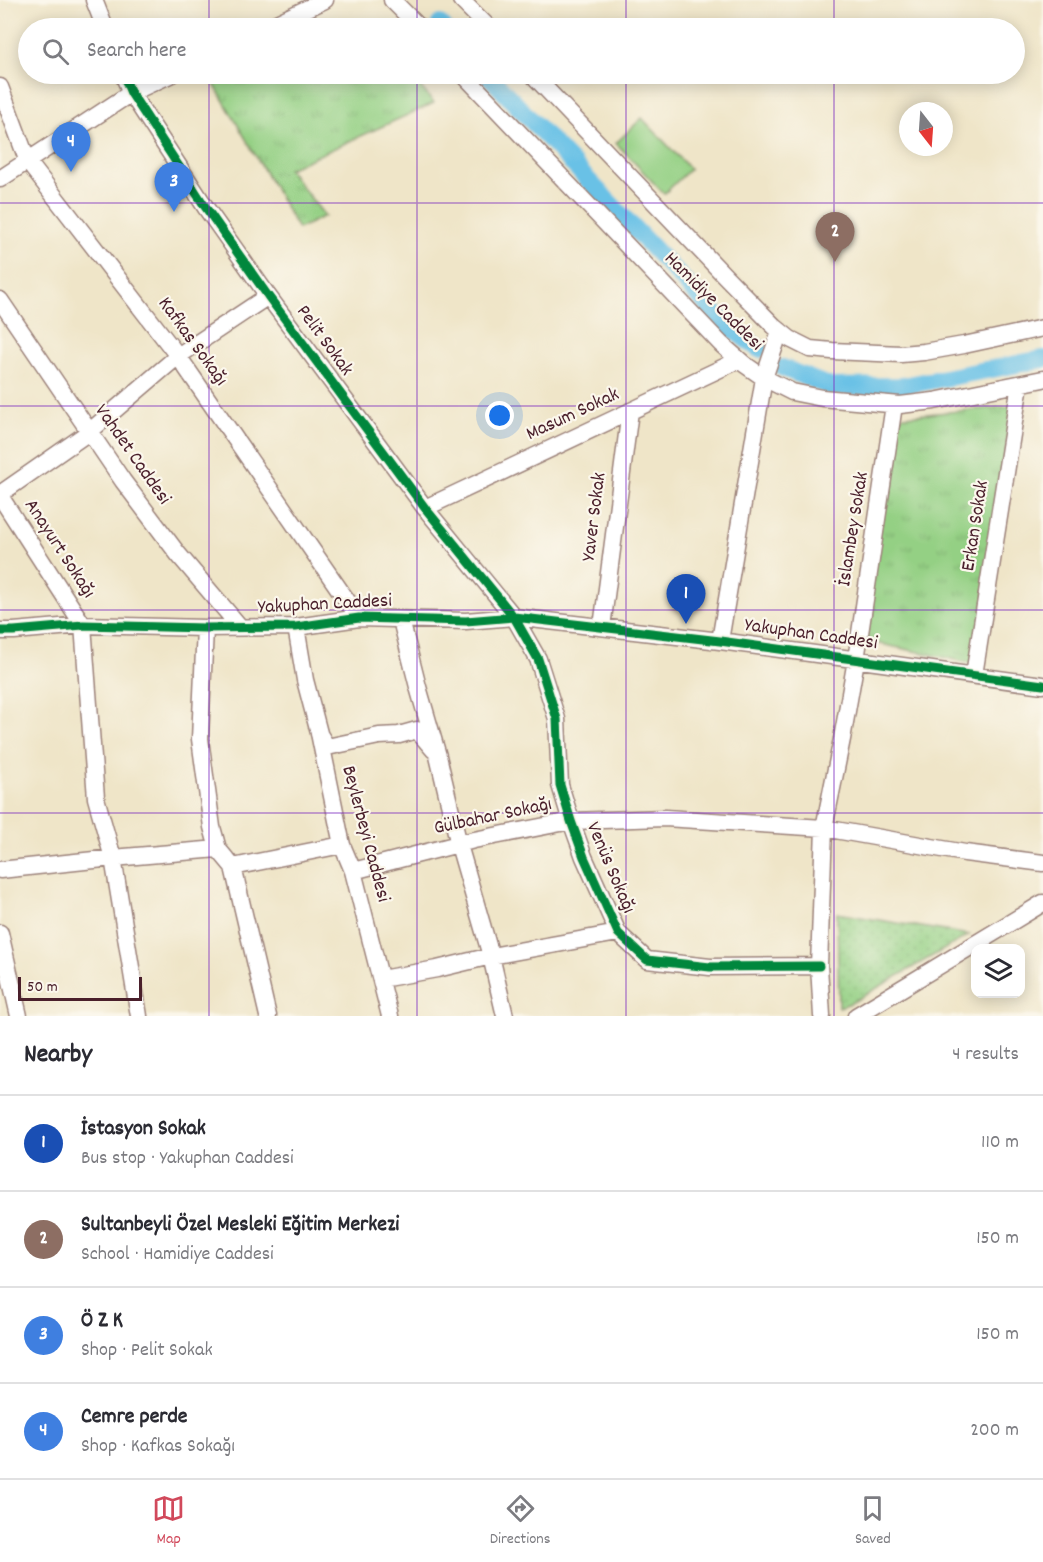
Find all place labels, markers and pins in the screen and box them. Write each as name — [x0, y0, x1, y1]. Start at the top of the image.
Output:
pin: 4 — [52, 122, 90, 172]
pin: 3 — [154, 162, 194, 212]
pin: 2 — [816, 212, 854, 262]
pin: 1 — [666, 574, 706, 624]

